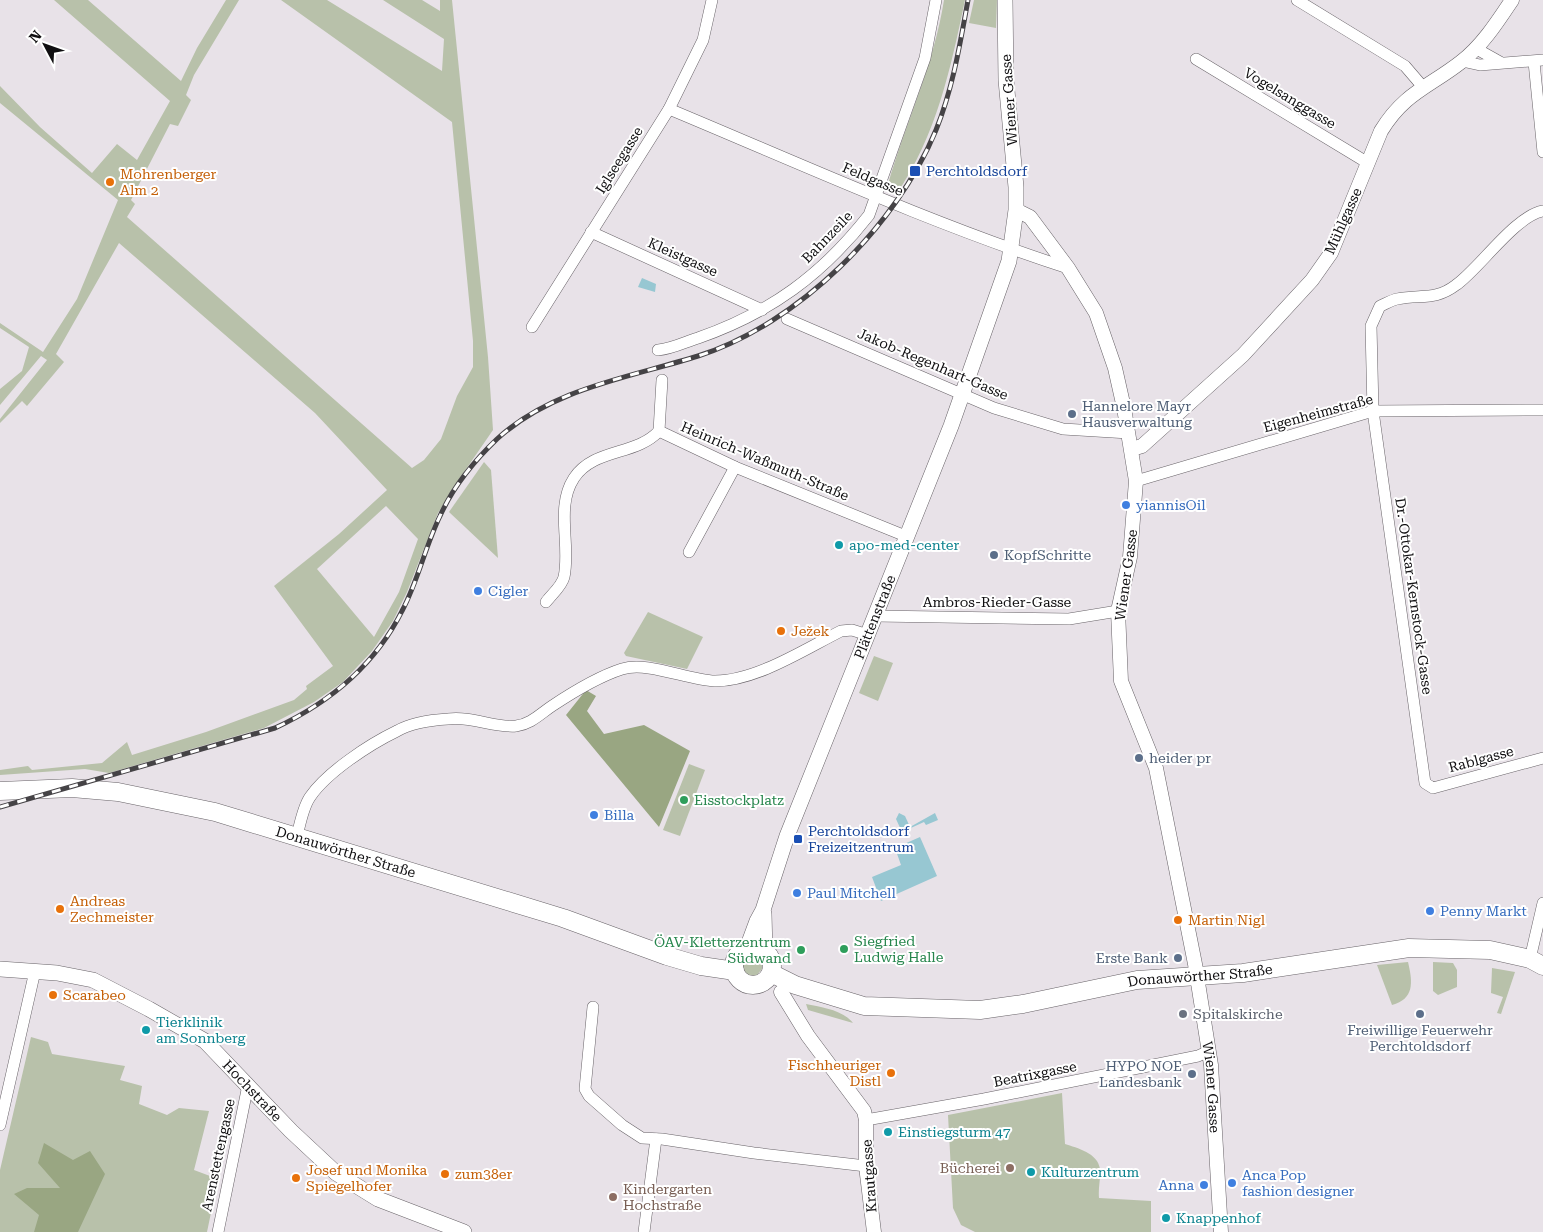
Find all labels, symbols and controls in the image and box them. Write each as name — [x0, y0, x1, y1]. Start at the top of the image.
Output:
north arrow — [20, 20, 70, 70]
text: N — [26, 27, 45, 46]
street label: Wiener Gasse — [998, 53, 1020, 146]
street label: Vogelsanggasse — [1241, 64, 1339, 132]
street label: Iglseegasse — [592, 123, 646, 196]
street label: Feldgasse — [840, 159, 906, 199]
place label: Perchtoldsdorf — [926, 163, 1028, 179]
marker: Perchtoldsdorf — [908, 164, 922, 178]
place label: Mohrenberger Alm 2 — [120, 166, 217, 198]
marker: Mohrenberger Alm 2 — [104, 176, 116, 188]
street label: Mühlgasse — [1321, 185, 1365, 257]
street label: Bahnzeile — [798, 208, 856, 266]
street label: Kleistgasse — [646, 234, 721, 280]
street label: Jakob-Regenhart-Gasse — [855, 325, 1011, 403]
street label: Eigenheimstraße — [1261, 391, 1375, 435]
place label: Hannelore Mayr Hausverwaltung — [1082, 398, 1192, 430]
marker: Hannelore Mayr Hausverwaltung — [1066, 408, 1078, 420]
street label: Heinrich-Waßmuth-Straße — [679, 418, 852, 504]
place label: yiannisOil — [1136, 497, 1206, 513]
street label: Dr.-Ottokar-Kernstock-Gasse — [1392, 497, 1436, 696]
marker: yiannisOil — [1120, 499, 1132, 511]
street label: Wiener Gasse — [1112, 528, 1140, 622]
place label: apo-med-center — [849, 537, 959, 553]
marker: apo-med-center — [833, 539, 845, 551]
place label: KopfSchritte — [1004, 547, 1091, 563]
marker: KopfSchritte — [988, 549, 1000, 561]
street label: Plättenstraße — [851, 572, 899, 661]
place label: Cigler — [488, 583, 529, 599]
marker: Cigler — [472, 585, 484, 597]
street label: Ambros-Rieder-Gasse — [923, 594, 1072, 610]
place label: Ježek — [791, 623, 829, 639]
marker: Ježek — [775, 625, 787, 637]
street label: Rablgasse — [1447, 743, 1516, 775]
place label: heider pr — [1149, 750, 1211, 766]
marker: heider pr — [1133, 752, 1145, 764]
place label: Eisstockplatz — [694, 792, 784, 808]
marker: Eisstockplatz — [678, 794, 690, 806]
place label: Billa — [604, 807, 634, 823]
marker: Billa — [588, 809, 600, 821]
street label: Donauwörther Straße — [274, 823, 418, 881]
place label: Perchtoldsdorf Freizeitzentrum — [808, 823, 914, 855]
marker: Perchtoldsdorf Freizeitzentrum — [792, 833, 804, 845]
place label: Paul Mitchell — [807, 885, 896, 901]
marker: Paul Mitchell — [791, 887, 803, 899]
place label: Andreas Zechmeister — [70, 893, 154, 925]
marker: Andreas Zechmeister — [54, 903, 66, 915]
place label: Penny Markt — [1440, 903, 1527, 919]
marker: Penny Markt — [1424, 905, 1436, 917]
place label: Martin Nigl — [1188, 912, 1266, 928]
marker: Martin Nigl — [1172, 914, 1184, 926]
place label: Siegfried Ludwig Halle — [854, 933, 944, 965]
place label: ÖAV-Kletterzentrum Südwand — [654, 934, 791, 966]
marker: Siegfried Ludwig Halle — [838, 943, 850, 955]
marker: ÖAV-Kletterzentrum Südwand — [795, 944, 807, 956]
place label: Erste Bank — [1096, 950, 1168, 966]
marker: Erste Bank — [1172, 952, 1184, 964]
street label: Donauwörther Straße — [1126, 961, 1274, 990]
place label: Scarabeo — [63, 987, 126, 1003]
marker: Scarabeo — [47, 989, 59, 1001]
place label: Spitalskirche — [1193, 1006, 1283, 1022]
marker: Spitalskirche — [1177, 1008, 1189, 1020]
marker: Freiwillige Feuerwehr Perchtoldsdorf — [1414, 1008, 1426, 1020]
place label: Tierklinik am Sonnberg — [156, 1014, 246, 1046]
place label: Freiwillige Feuerwehr Perchtoldsdorf — [1347, 1022, 1493, 1054]
marker: Tierklinik am Sonnberg — [140, 1024, 152, 1036]
street label: Wiener Gasse — [1199, 1040, 1223, 1134]
street label: Hochstraße — [219, 1057, 286, 1125]
place label: Fischheuriger Distl — [788, 1057, 882, 1089]
street label: Beatrixgasse — [992, 1058, 1078, 1090]
place label: HYPO NOE Landesbank — [1099, 1058, 1182, 1090]
marker: Fischheuriger Distl — [885, 1067, 897, 1079]
marker: HYPO NOE Landesbank — [1186, 1068, 1198, 1080]
street label: Arenstettengasse — [198, 1097, 238, 1213]
place label: Einstiegsturm 47 — [898, 1124, 1011, 1140]
marker: Einstiegsturm 47 — [882, 1126, 894, 1138]
street label: Krautgasse — [858, 1139, 880, 1213]
place label: Bücherei — [940, 1160, 1001, 1176]
place label: Josef und Monika Spiegelhofer — [306, 1162, 427, 1194]
marker: Bücherei — [1004, 1162, 1016, 1174]
place label: Kulturzentrum — [1041, 1164, 1140, 1180]
place label: zum38er — [455, 1166, 512, 1182]
marker: Kulturzentrum — [1025, 1166, 1037, 1178]
place label: Anca Pop fashion designer — [1242, 1167, 1355, 1199]
marker: zum38er — [439, 1168, 451, 1180]
marker: Josef und Monika Spiegelhofer — [290, 1172, 302, 1184]
place label: Anna — [1159, 1177, 1194, 1193]
marker: Anca Pop fashion designer — [1226, 1177, 1238, 1189]
marker: Anna — [1198, 1179, 1210, 1191]
place label: Kindergarten Hochstraße — [623, 1181, 712, 1213]
marker: Kindergarten Hochstraße — [607, 1191, 619, 1203]
place label: Knappenhof — [1176, 1210, 1261, 1226]
marker: Knappenhof — [1160, 1212, 1172, 1224]

